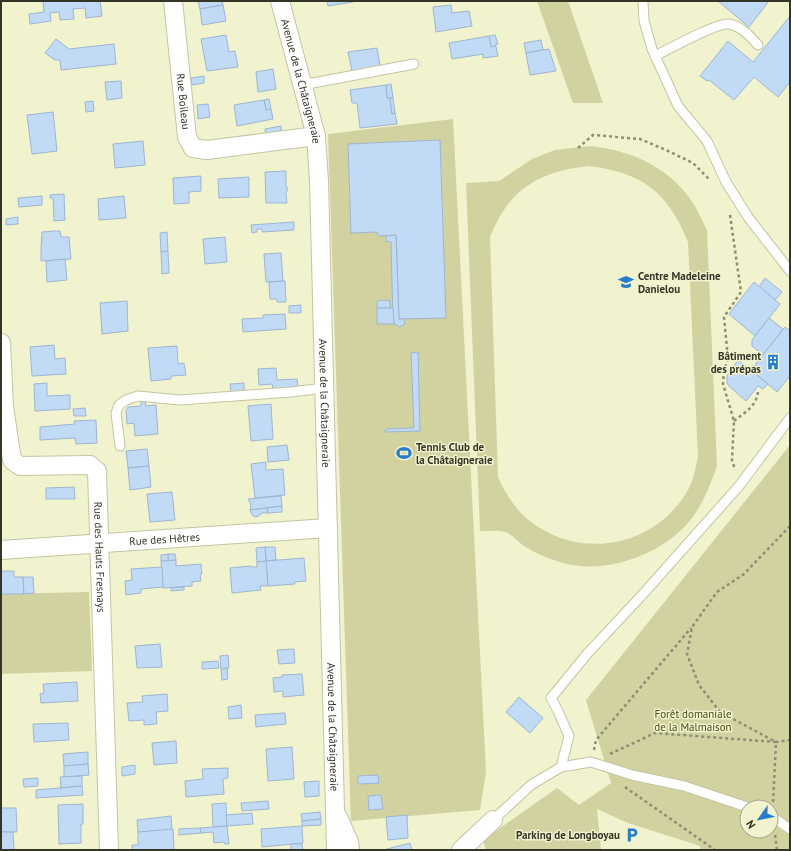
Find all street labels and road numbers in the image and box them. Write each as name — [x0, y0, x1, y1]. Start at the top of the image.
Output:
street label: Avenue de la Châtaigneraie — [278, 17, 324, 144]
street label: Rue Boileau — [173, 73, 193, 130]
street label: Avenue de la Châtaigneraie — [316, 339, 333, 468]
street label: Rue des Hauts Fresnays — [91, 501, 108, 613]
street label: Rue des Hêtres — [129, 530, 201, 548]
street label: Avenue de la Châtaigneraie — [324, 663, 342, 792]

